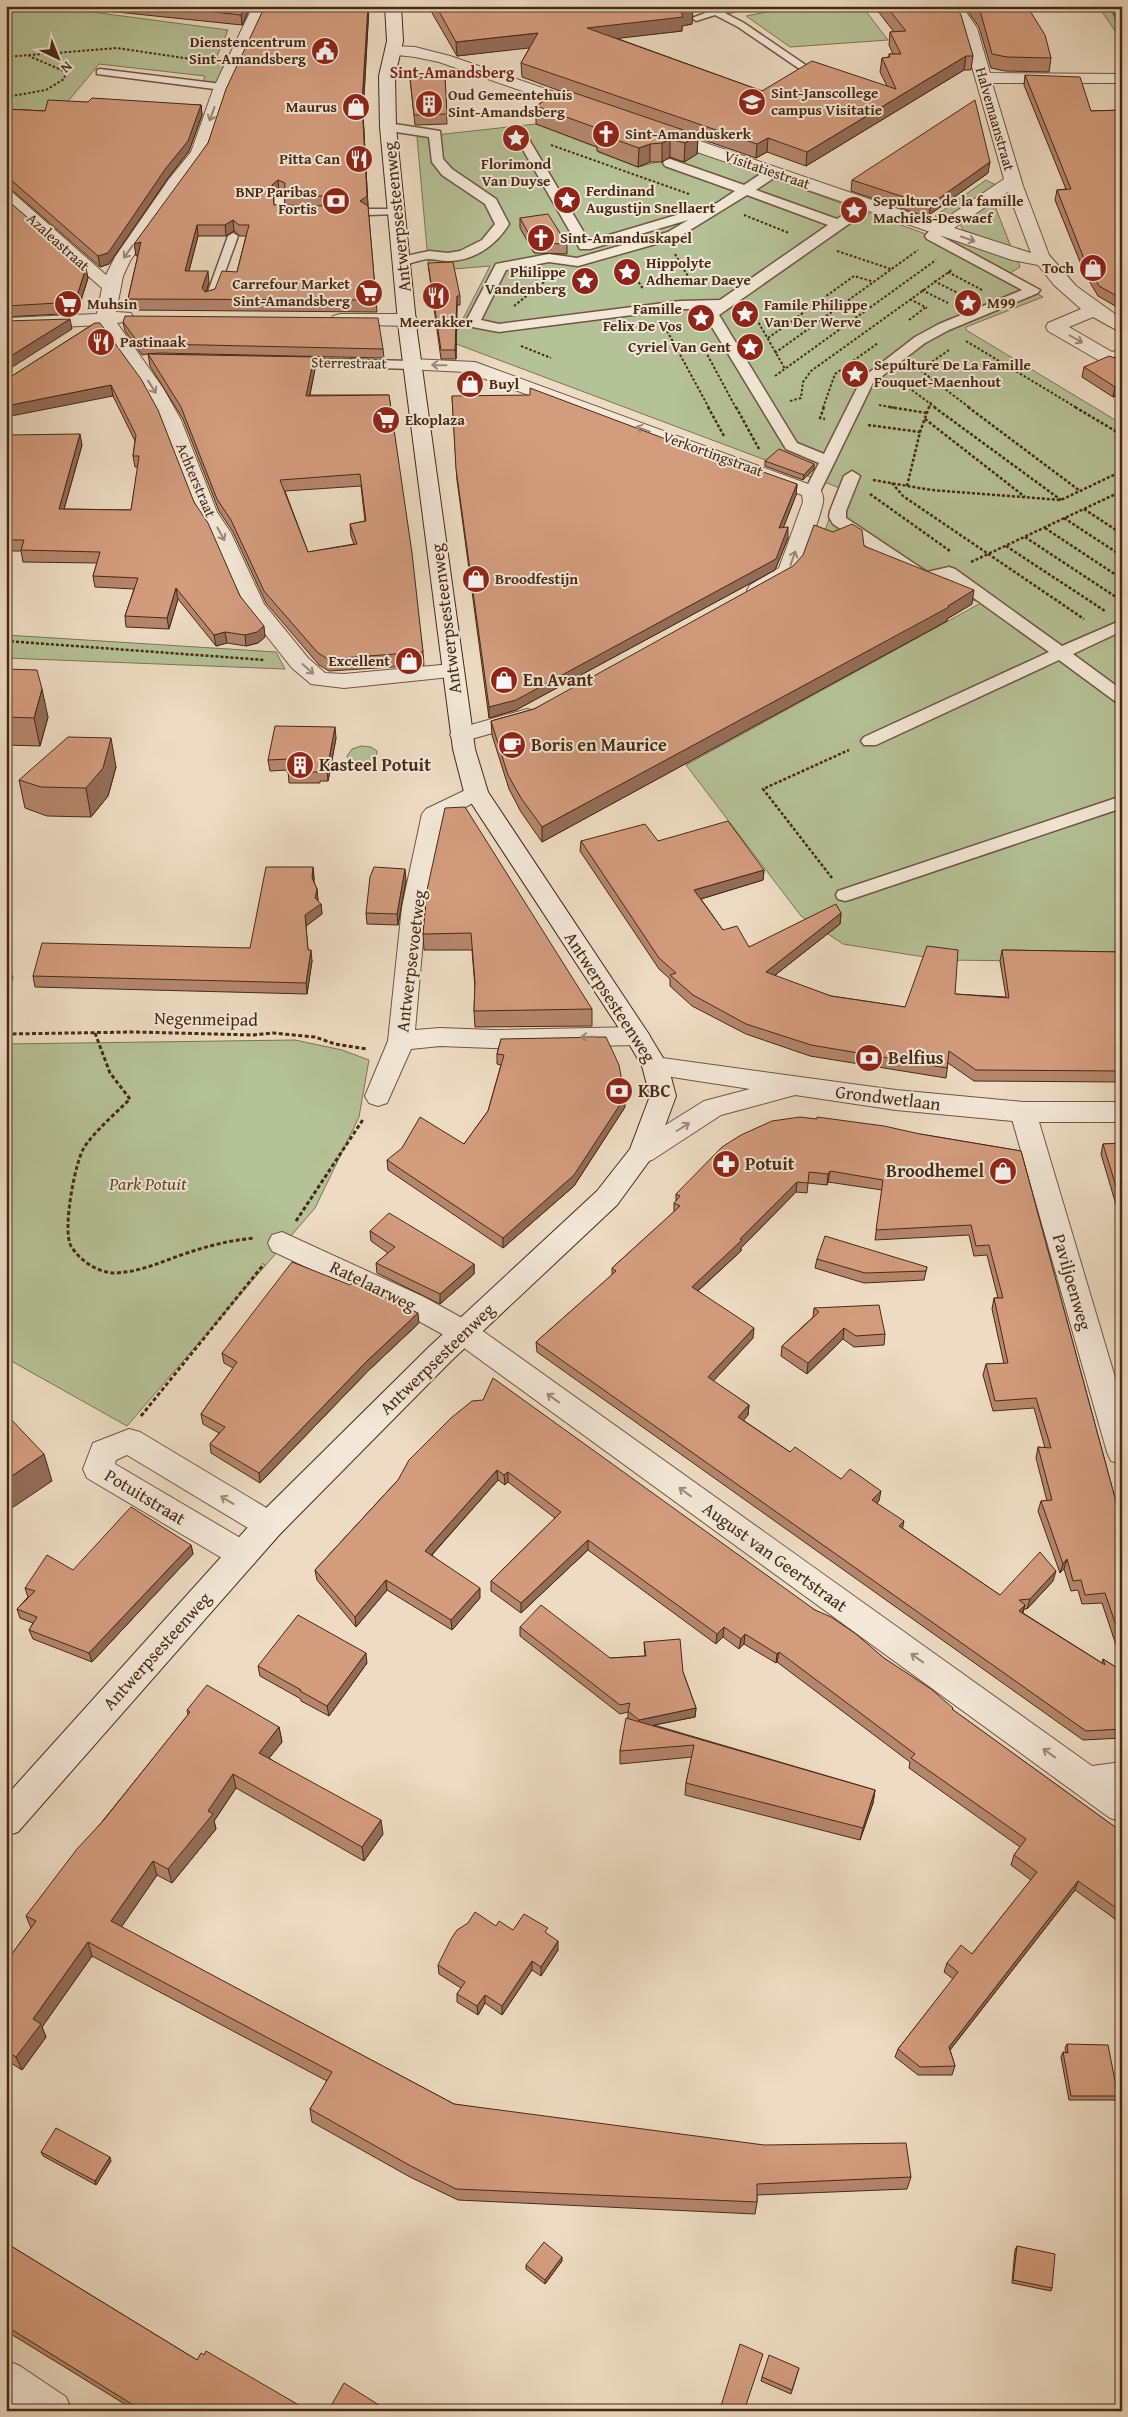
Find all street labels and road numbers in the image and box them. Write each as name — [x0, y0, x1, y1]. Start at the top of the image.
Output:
street label: Halvemaanstraat — [971, 65, 1021, 174]
street label: Antwerpsesteenweg — [375, 140, 418, 294]
street label: Visitatiestraat — [721, 145, 814, 194]
street label: Azaleastraat — [22, 208, 95, 276]
street label: Sterrestraat — [311, 351, 388, 374]
street label: Verkortingstraat — [660, 426, 767, 482]
street label: Achterstraat — [171, 439, 222, 521]
street label: Antwerpsesteenweg — [423, 542, 468, 696]
street label: Antwerpsevoetweg — [388, 888, 433, 1034]
street label: Antwerpsesteenweg — [558, 926, 663, 1068]
street label: Negenmeipad — [154, 1004, 259, 1033]
street label: Grondwetlaan — [834, 1078, 942, 1117]
street label: Paviljoenweg — [1046, 1230, 1099, 1333]
street label: Ratelaarweg — [326, 1253, 421, 1318]
street label: Antwerpsesteenweg — [373, 1296, 500, 1421]
street label: Potuitstraat — [100, 1462, 192, 1532]
street label: August van Geertstraat — [697, 1495, 854, 1619]
street label: Antwerpsesteenweg — [96, 1585, 217, 1716]

